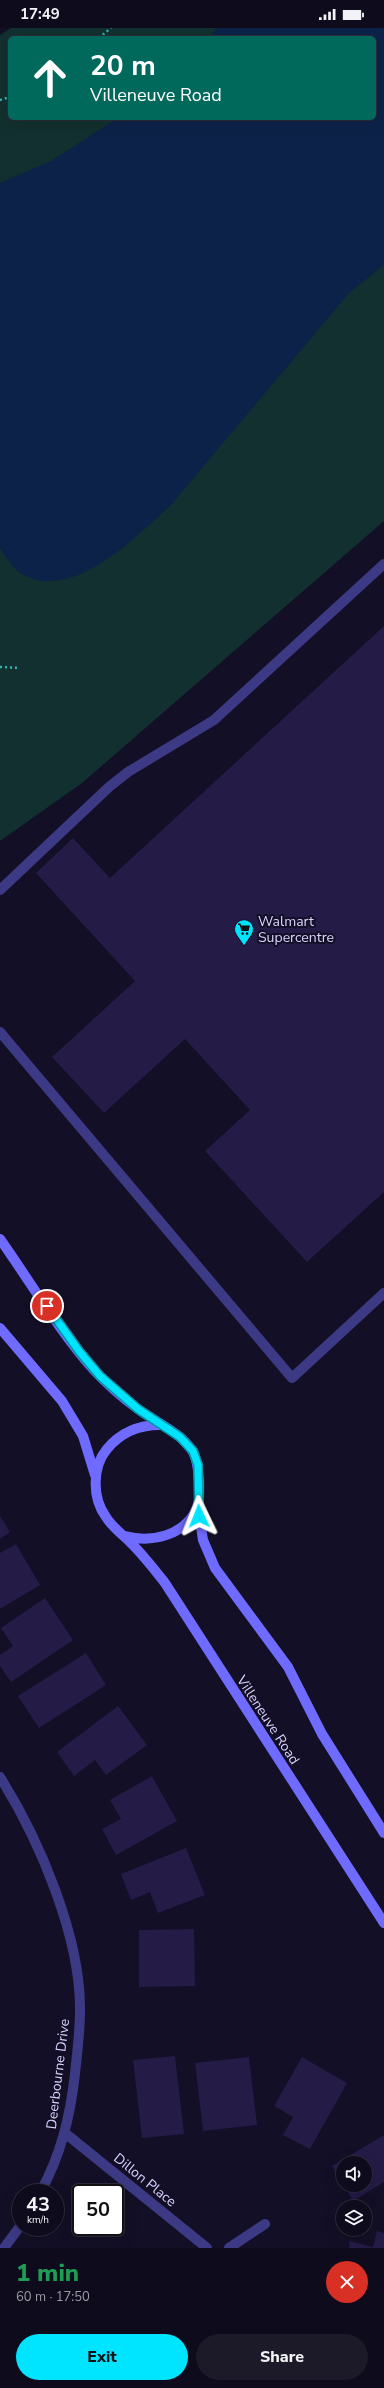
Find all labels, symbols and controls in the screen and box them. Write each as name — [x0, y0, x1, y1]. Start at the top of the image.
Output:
text: 17:49 — [20, 4, 60, 24]
text: 20 m — [90, 47, 156, 85]
icon: ahead — [24, 52, 76, 104]
text: Villeneuve Road — [90, 83, 222, 107]
place label: Walmart Supercentre — [258, 912, 334, 947]
supermarket icon: Walmart Supercentre — [233, 918, 255, 946]
pin — [30, 1289, 64, 1323]
icon: arrive — [36, 1295, 58, 1317]
position arrow — [178, 1495, 220, 1537]
street label: Villeneuve Road — [232, 1671, 304, 1768]
street label: Deerbourne Drive — [42, 2018, 74, 2130]
street label: Dillon Place — [110, 2149, 180, 2211]
map controls — [336, 2156, 372, 2236]
button: sound — [336, 2156, 372, 2192]
speed limit sign: 50 — [72, 2184, 124, 2236]
text: 43 — [26, 2191, 50, 2218]
button: layers — [336, 2200, 372, 2236]
text: km/h — [27, 2213, 49, 2227]
text: 1 min — [16, 2257, 79, 2289]
button: close — [326, 2261, 368, 2303]
text: 60 m · 17:50 — [16, 2288, 90, 2306]
button: Exit — [16, 2334, 188, 2380]
button: Share — [196, 2334, 368, 2380]

